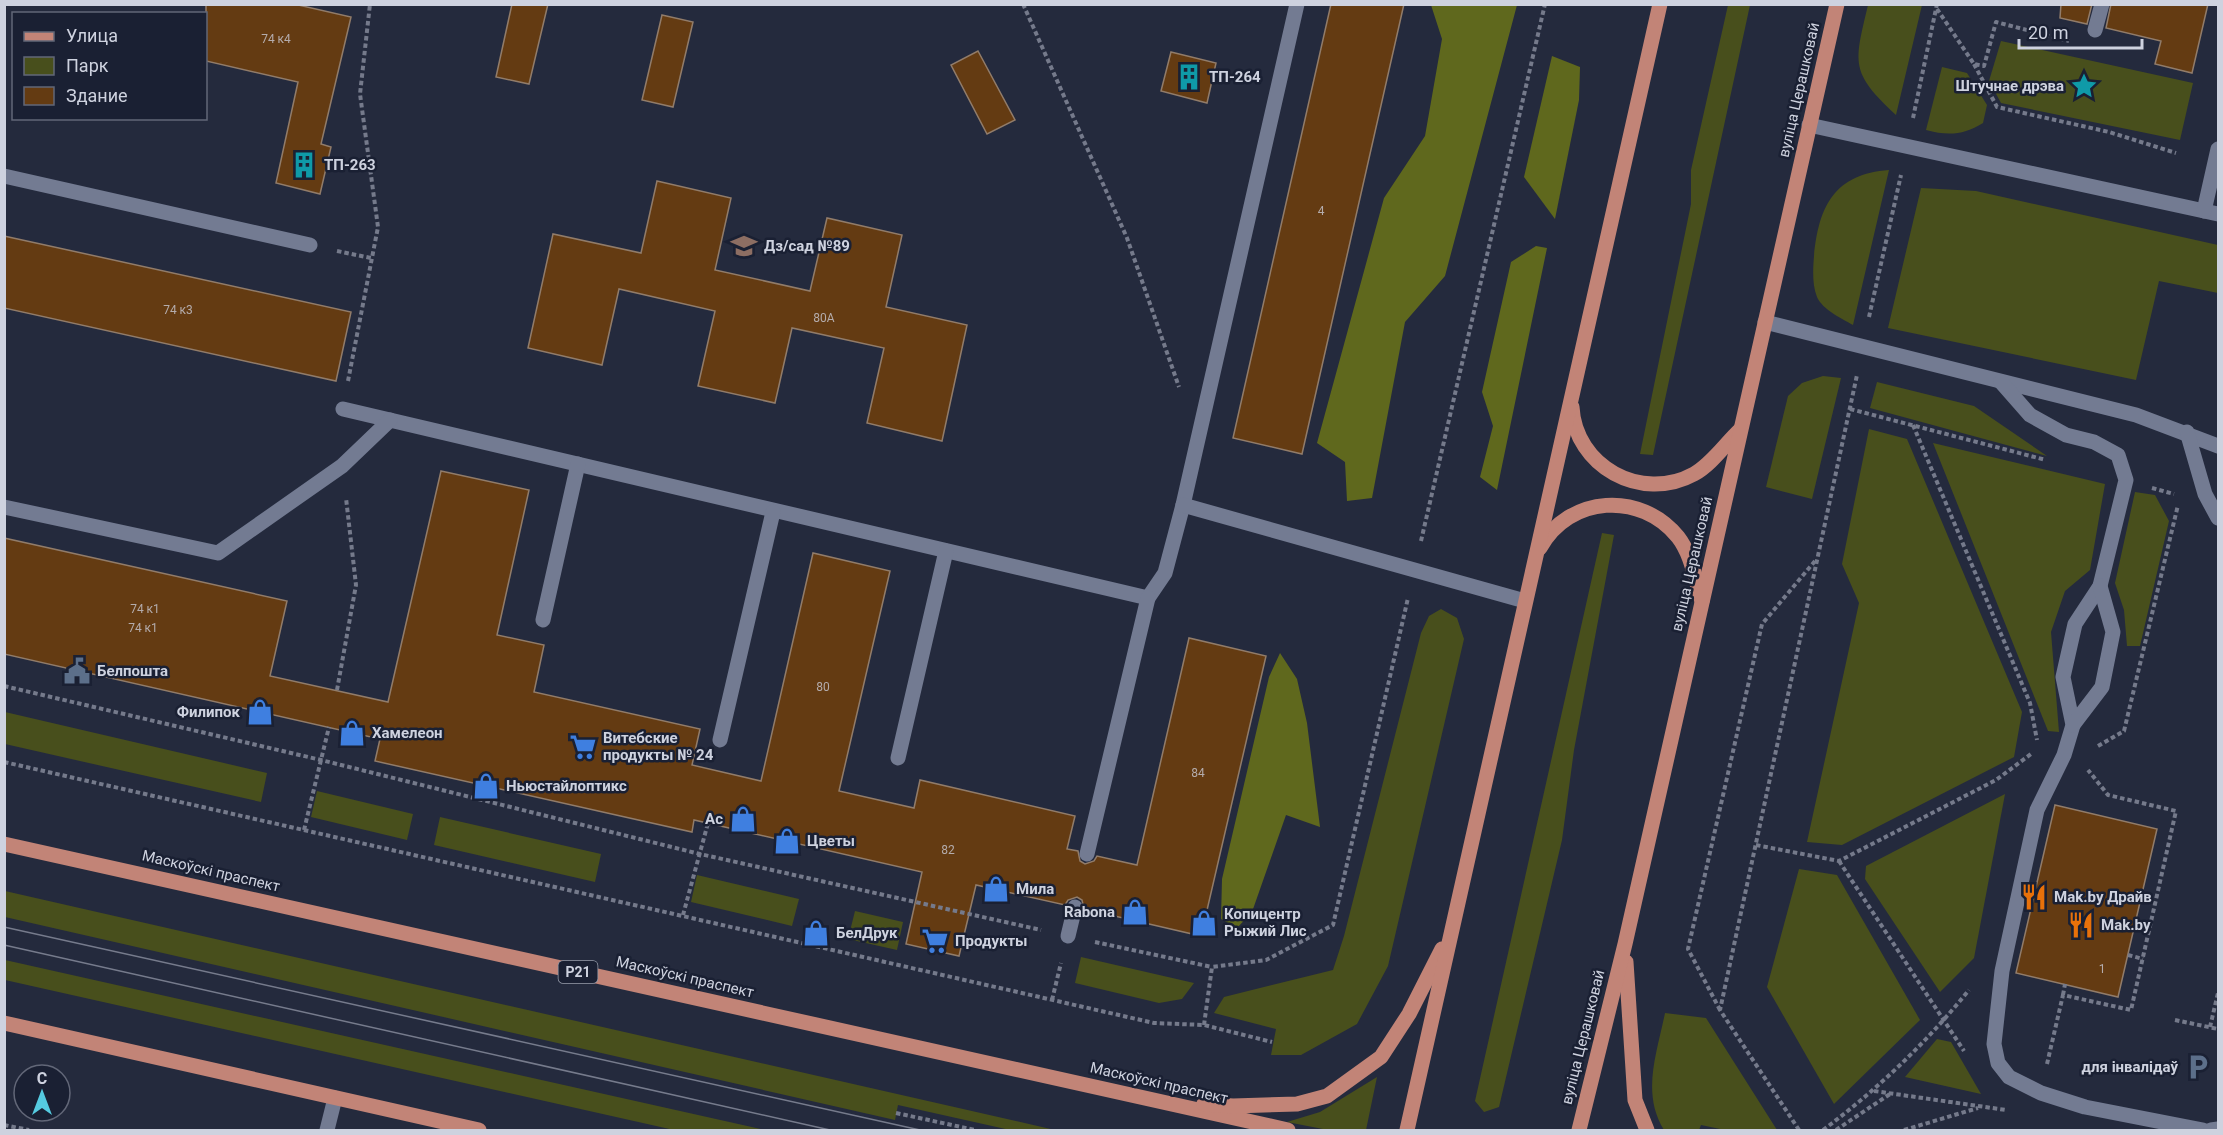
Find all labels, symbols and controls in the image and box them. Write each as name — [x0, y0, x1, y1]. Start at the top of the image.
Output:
legend — [12, 12, 207, 120]
scale bar — [2019, 12, 2142, 50]
street label: вуліца Церашковай — [1775, 21, 1823, 159]
text: 20 m — [2028, 22, 2068, 43]
text: Улица — [66, 25, 118, 46]
house number: 74 к4 — [261, 32, 291, 46]
text: Парк — [66, 55, 109, 76]
building icon: ТП-264 — [1174, 62, 1204, 92]
place label: ТП-264 — [1209, 68, 1261, 86]
place icon: Штучнае дрэва — [2069, 71, 2099, 101]
place label: Штучнае дрэва — [1956, 77, 2064, 95]
text: Здание — [66, 85, 128, 106]
building icon: ТП-263 — [289, 150, 319, 180]
place label: ТП-263 — [324, 156, 376, 174]
house number: 4 — [1318, 204, 1325, 218]
school or university icon: Дз/сад №89 — [729, 231, 759, 261]
place label: Дз/сад №89 — [764, 237, 850, 255]
house number: 74 к3 — [163, 303, 193, 317]
house number: 80А — [813, 311, 835, 325]
street label: вуліца Церашковай — [1668, 495, 1716, 633]
house number: 74 к1 — [130, 602, 160, 616]
house number: 74 к1 — [128, 621, 158, 635]
public building icon: Белпошта — [62, 656, 92, 686]
place label: Белпошта — [97, 662, 168, 680]
house number: 80 — [816, 680, 830, 694]
shop icon: Филипок — [245, 697, 275, 727]
place label: Филипок — [177, 703, 241, 721]
shop icon: Хамелеон — [337, 718, 367, 748]
place label: Хамелеон — [372, 724, 443, 742]
place label: Витебские продукты № 24 — [603, 729, 714, 764]
supermarket icon: Витебские продукты № 24 — [568, 732, 598, 762]
house number: 84 — [1191, 766, 1205, 780]
shop icon: Ньюстайлоптикс — [471, 771, 501, 801]
place label: Ньюстайлоптикс — [506, 777, 627, 795]
shop icon: Ас — [728, 804, 758, 834]
place label: Ас — [705, 810, 723, 828]
shop icon: Цветы — [772, 826, 802, 856]
place label: Цветы — [807, 832, 855, 850]
house number: 82 — [941, 843, 955, 857]
street label: Маскоўскі праспект — [140, 846, 282, 896]
shop icon: Мила — [981, 874, 1011, 904]
place label: Мила — [1016, 880, 1054, 898]
restaurant icon: Маk.by Драйв — [2019, 882, 2049, 912]
place label: Маk.by Драйв — [2054, 888, 2152, 906]
shop icon: Rabona — [1120, 897, 1150, 927]
place label: Rabona — [1064, 903, 1115, 921]
place label: Копицентр Рыжий Лис — [1224, 905, 1307, 940]
shop icon: Копицентр Рыжий Лис — [1189, 908, 1219, 938]
restaurant icon: Mak.by — [2066, 910, 2096, 940]
place label: Mak.by — [2101, 916, 2151, 934]
shop icon: БелДрук — [801, 918, 831, 948]
place label: БелДрук — [836, 924, 898, 942]
supermarket icon: Продукты — [920, 926, 950, 956]
place label: Продукты — [955, 932, 1028, 950]
street label: Маскоўскі праспект — [614, 952, 756, 1002]
road number: Р21 — [558, 961, 598, 983]
house number: 1 — [2099, 962, 2105, 976]
street label: вуліца Церашковай — [1558, 968, 1608, 1106]
parking icon: для інвалідаў — [2183, 1052, 2213, 1082]
street label: Маскоўскі праспект — [1088, 1058, 1230, 1108]
place label: для інвалідаў — [2082, 1058, 2178, 1076]
north arrow — [12, 1063, 72, 1123]
text: С — [37, 1069, 47, 1088]

